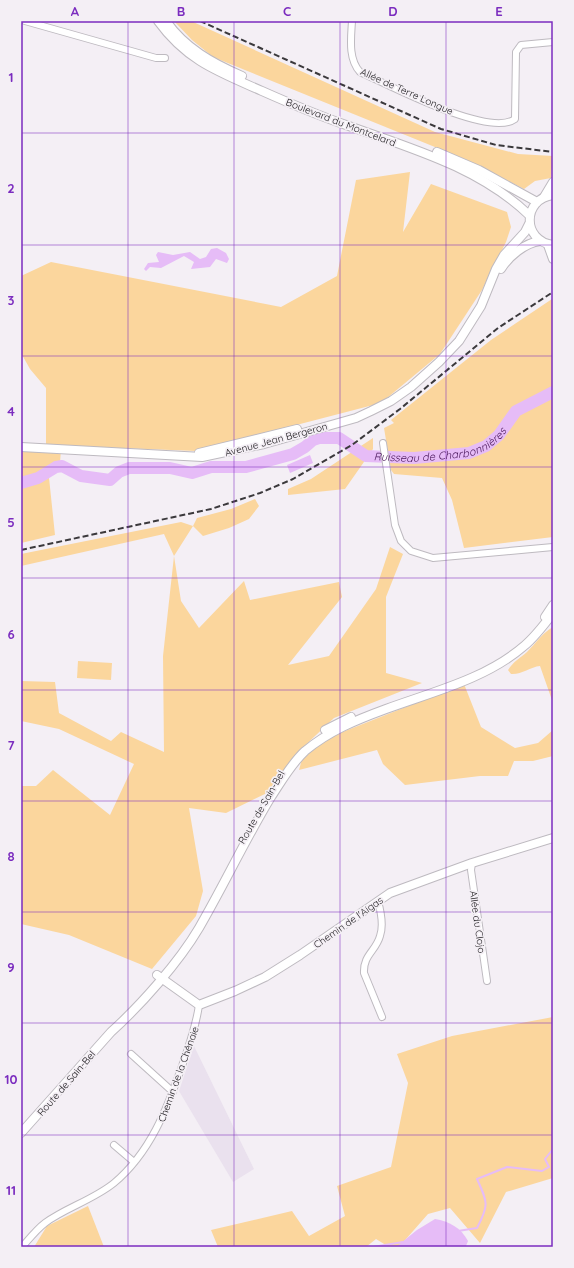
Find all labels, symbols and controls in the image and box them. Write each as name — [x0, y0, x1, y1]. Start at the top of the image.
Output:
text: A — [71, 3, 80, 19]
text: B — [177, 3, 185, 19]
text: C — [283, 3, 291, 19]
text: D — [388, 3, 398, 19]
text: E — [495, 3, 503, 19]
street label: Allée de Terre Longue — [358, 65, 456, 118]
text: 1 — [8, 69, 14, 85]
street label: Boulevard du Montcelard — [284, 95, 398, 149]
text: 2 — [7, 180, 15, 196]
text: 3 — [8, 292, 15, 308]
text: 4 — [7, 403, 15, 419]
street label: Avenue Jean Bergeron — [223, 419, 329, 459]
water label: Ruisseau de Charbonnières — [373, 424, 510, 465]
text: 5 — [7, 514, 15, 530]
text: 6 — [7, 626, 15, 642]
text: 7 — [7, 737, 15, 753]
street label: Route de Sain-Bel — [235, 768, 288, 846]
text: 8 — [7, 848, 15, 864]
street label: Allée du Clojo — [467, 890, 488, 954]
street label: Chemin de l'Aigas — [311, 893, 386, 951]
text: 9 — [7, 959, 15, 975]
street label: Chemin de la Chênaie — [155, 1024, 202, 1124]
street label: Route de Sain-Bel — [34, 1048, 98, 1119]
text: 10 — [4, 1071, 18, 1087]
text: 11 — [6, 1182, 16, 1198]

